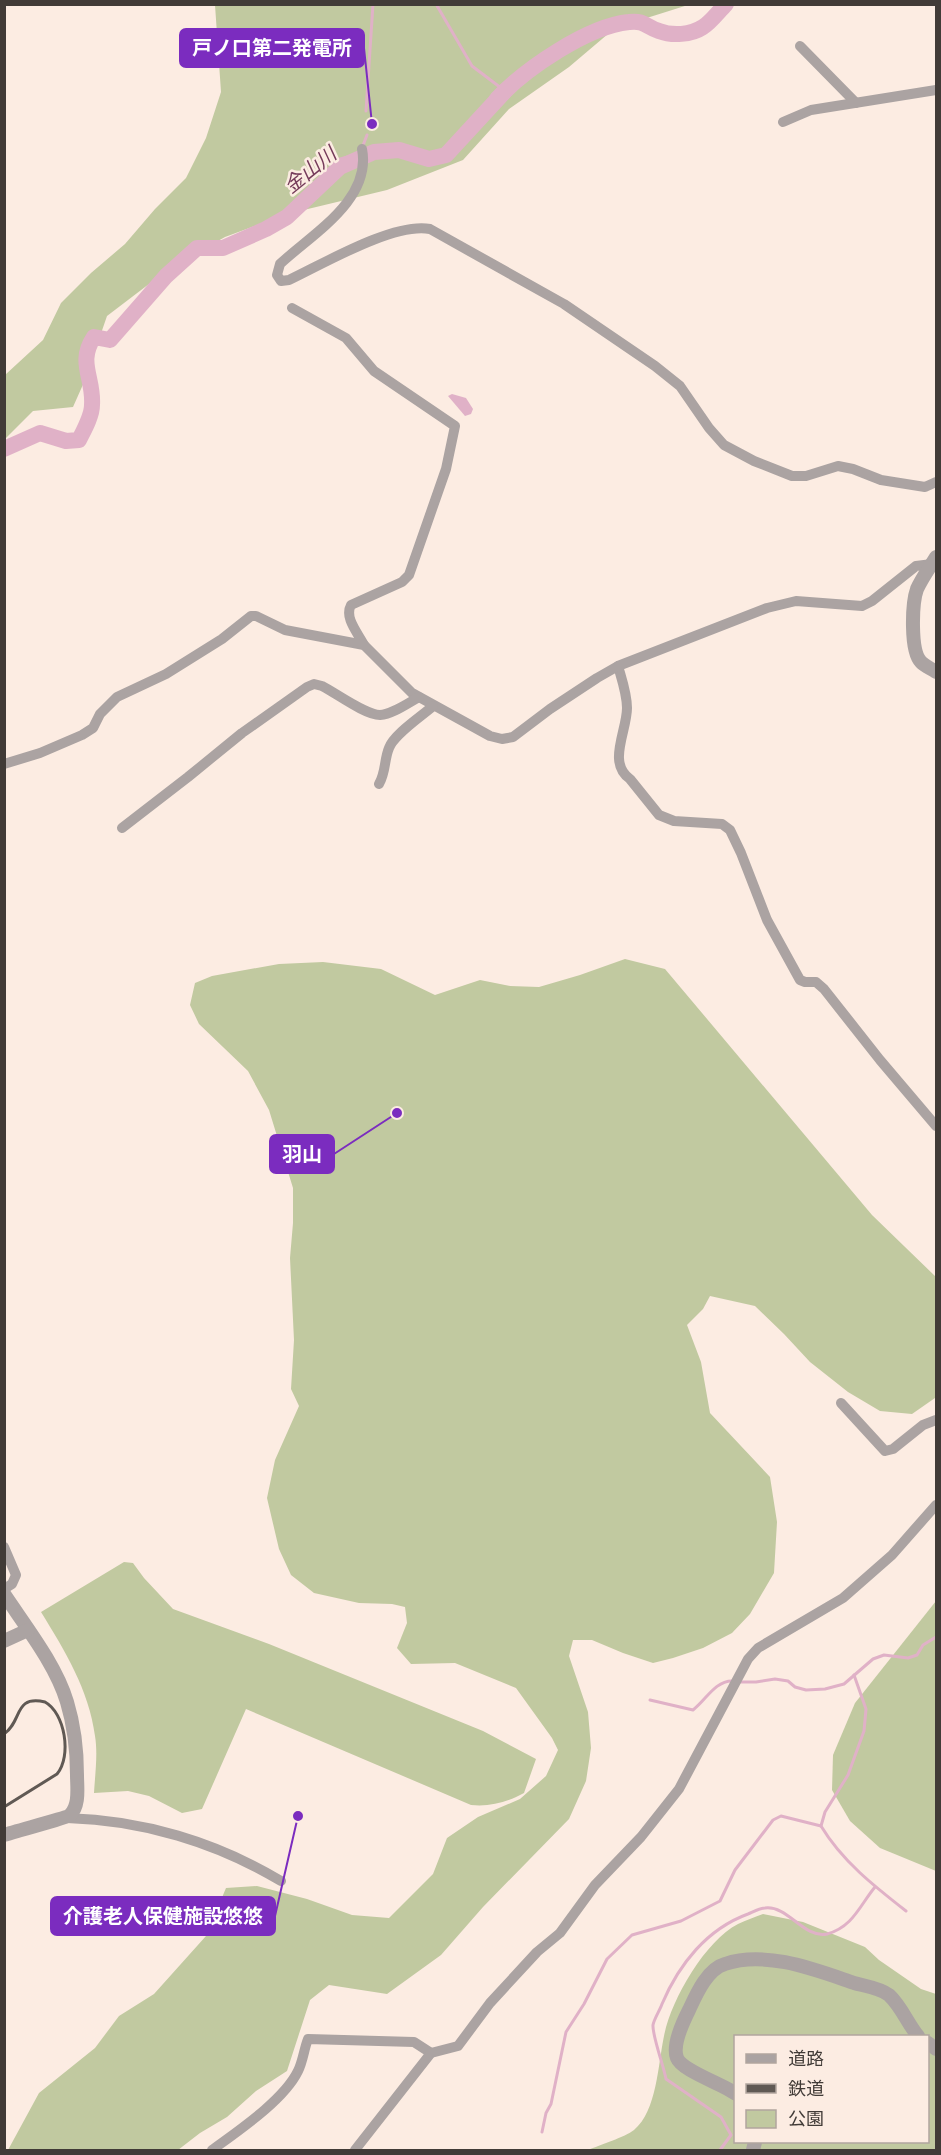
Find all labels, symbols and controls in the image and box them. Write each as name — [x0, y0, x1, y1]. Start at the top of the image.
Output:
callout: 戸ノ口第二発電所 — [180, 29, 364, 67]
text: 戸ノ口第二発電所 — [192, 35, 352, 59]
water label: 金山川 — [279, 140, 342, 197]
callout: 羽山 — [270, 1135, 334, 1173]
text: 羽山 — [282, 1141, 322, 1165]
callout: 介護老人保健施設悠悠 — [51, 1897, 275, 1935]
text: 介護老人保健施設悠悠 — [63, 1903, 263, 1927]
legend — [734, 2035, 929, 2143]
text: 道路 — [788, 2047, 824, 2069]
text: 鉄道 — [788, 2077, 824, 2099]
text: 公園 — [788, 2107, 824, 2129]

